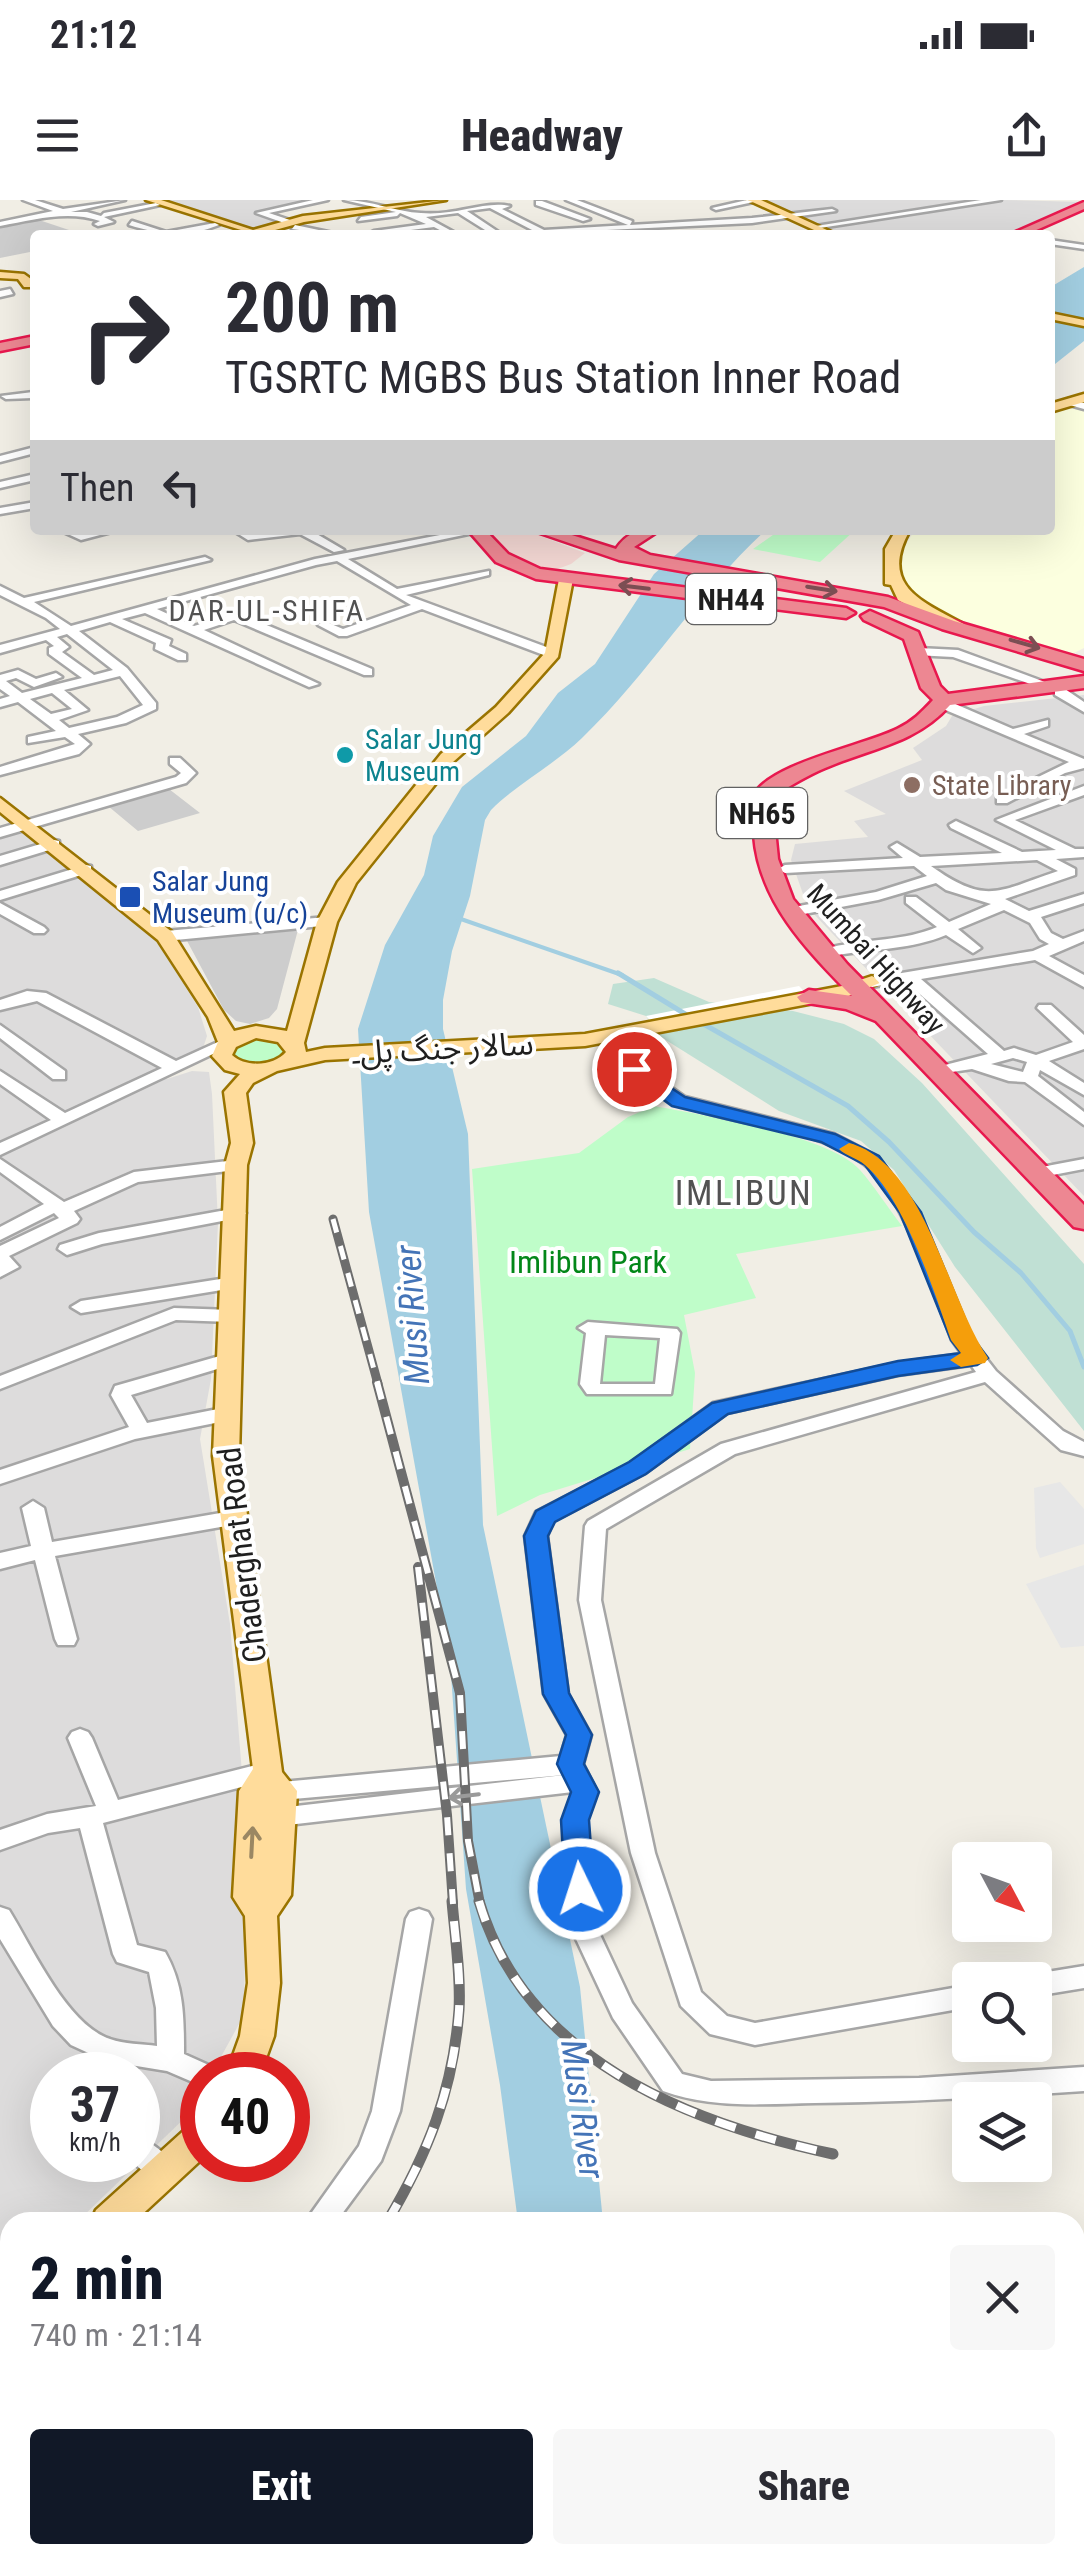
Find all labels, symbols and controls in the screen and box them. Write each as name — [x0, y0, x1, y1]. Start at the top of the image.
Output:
text: 21:12 — [50, 13, 137, 57]
icon: menu — [30, 108, 85, 163]
icon: share — [999, 108, 1054, 163]
text: Headway — [461, 109, 623, 162]
text: 200 m — [225, 267, 399, 349]
icon: right — [60, 270, 190, 400]
text: TGSRTC MGBS Bus Station Inner Road — [225, 351, 901, 404]
icon: left — [154, 460, 209, 515]
text: Then — [60, 466, 134, 510]
road number: NH44 — [686, 574, 776, 624]
one-way arrow — [619, 577, 651, 596]
one-way arrow — [805, 581, 838, 599]
district label: DAR-UL-SHIFA — [169, 593, 365, 628]
one-way arrow — [1009, 636, 1040, 655]
place label: Salar Jung Museum — [365, 723, 482, 788]
marker: Salar Jung Museum — [334, 744, 356, 766]
place label: State Library — [932, 769, 1072, 802]
marker: State Library — [901, 774, 923, 796]
road number: NH65 — [717, 788, 807, 838]
place label: Salar Jung Museum (u/c) — [152, 865, 308, 930]
street label: Mumbai Highway — [800, 877, 952, 1041]
marker: Salar Jung Museum (u/c) — [117, 884, 143, 910]
street label: سالار جنگ پل۔ — [350, 1024, 534, 1073]
pin — [592, 1027, 677, 1112]
icon: arrive — [607, 1042, 662, 1097]
district label: IMLIBUN — [675, 1173, 813, 1214]
water label: Musi River — [388, 1243, 438, 1386]
park label: Imlibun Park — [509, 1243, 668, 1281]
street label: Chaderghat Road — [210, 1445, 274, 1665]
one-way arrow — [449, 1787, 481, 1806]
one-way arrow — [243, 1827, 262, 1859]
position arrow — [528, 1837, 632, 1941]
north arrow — [952, 1842, 1052, 1942]
map controls — [952, 1842, 1052, 2182]
button: search — [952, 1962, 1052, 2062]
water label: Musi River — [552, 2037, 612, 2182]
speed limit sign: 40 — [180, 2052, 310, 2182]
text: 37 — [70, 2076, 120, 2134]
button: layers — [952, 2082, 1052, 2182]
text: km/h — [69, 2128, 121, 2157]
text: 2 min — [30, 2243, 164, 2314]
button: close — [950, 2245, 1055, 2350]
text: 740 m · 21:14 — [30, 2316, 202, 2354]
button: Exit — [30, 2429, 533, 2544]
button: Share — [553, 2429, 1055, 2544]

